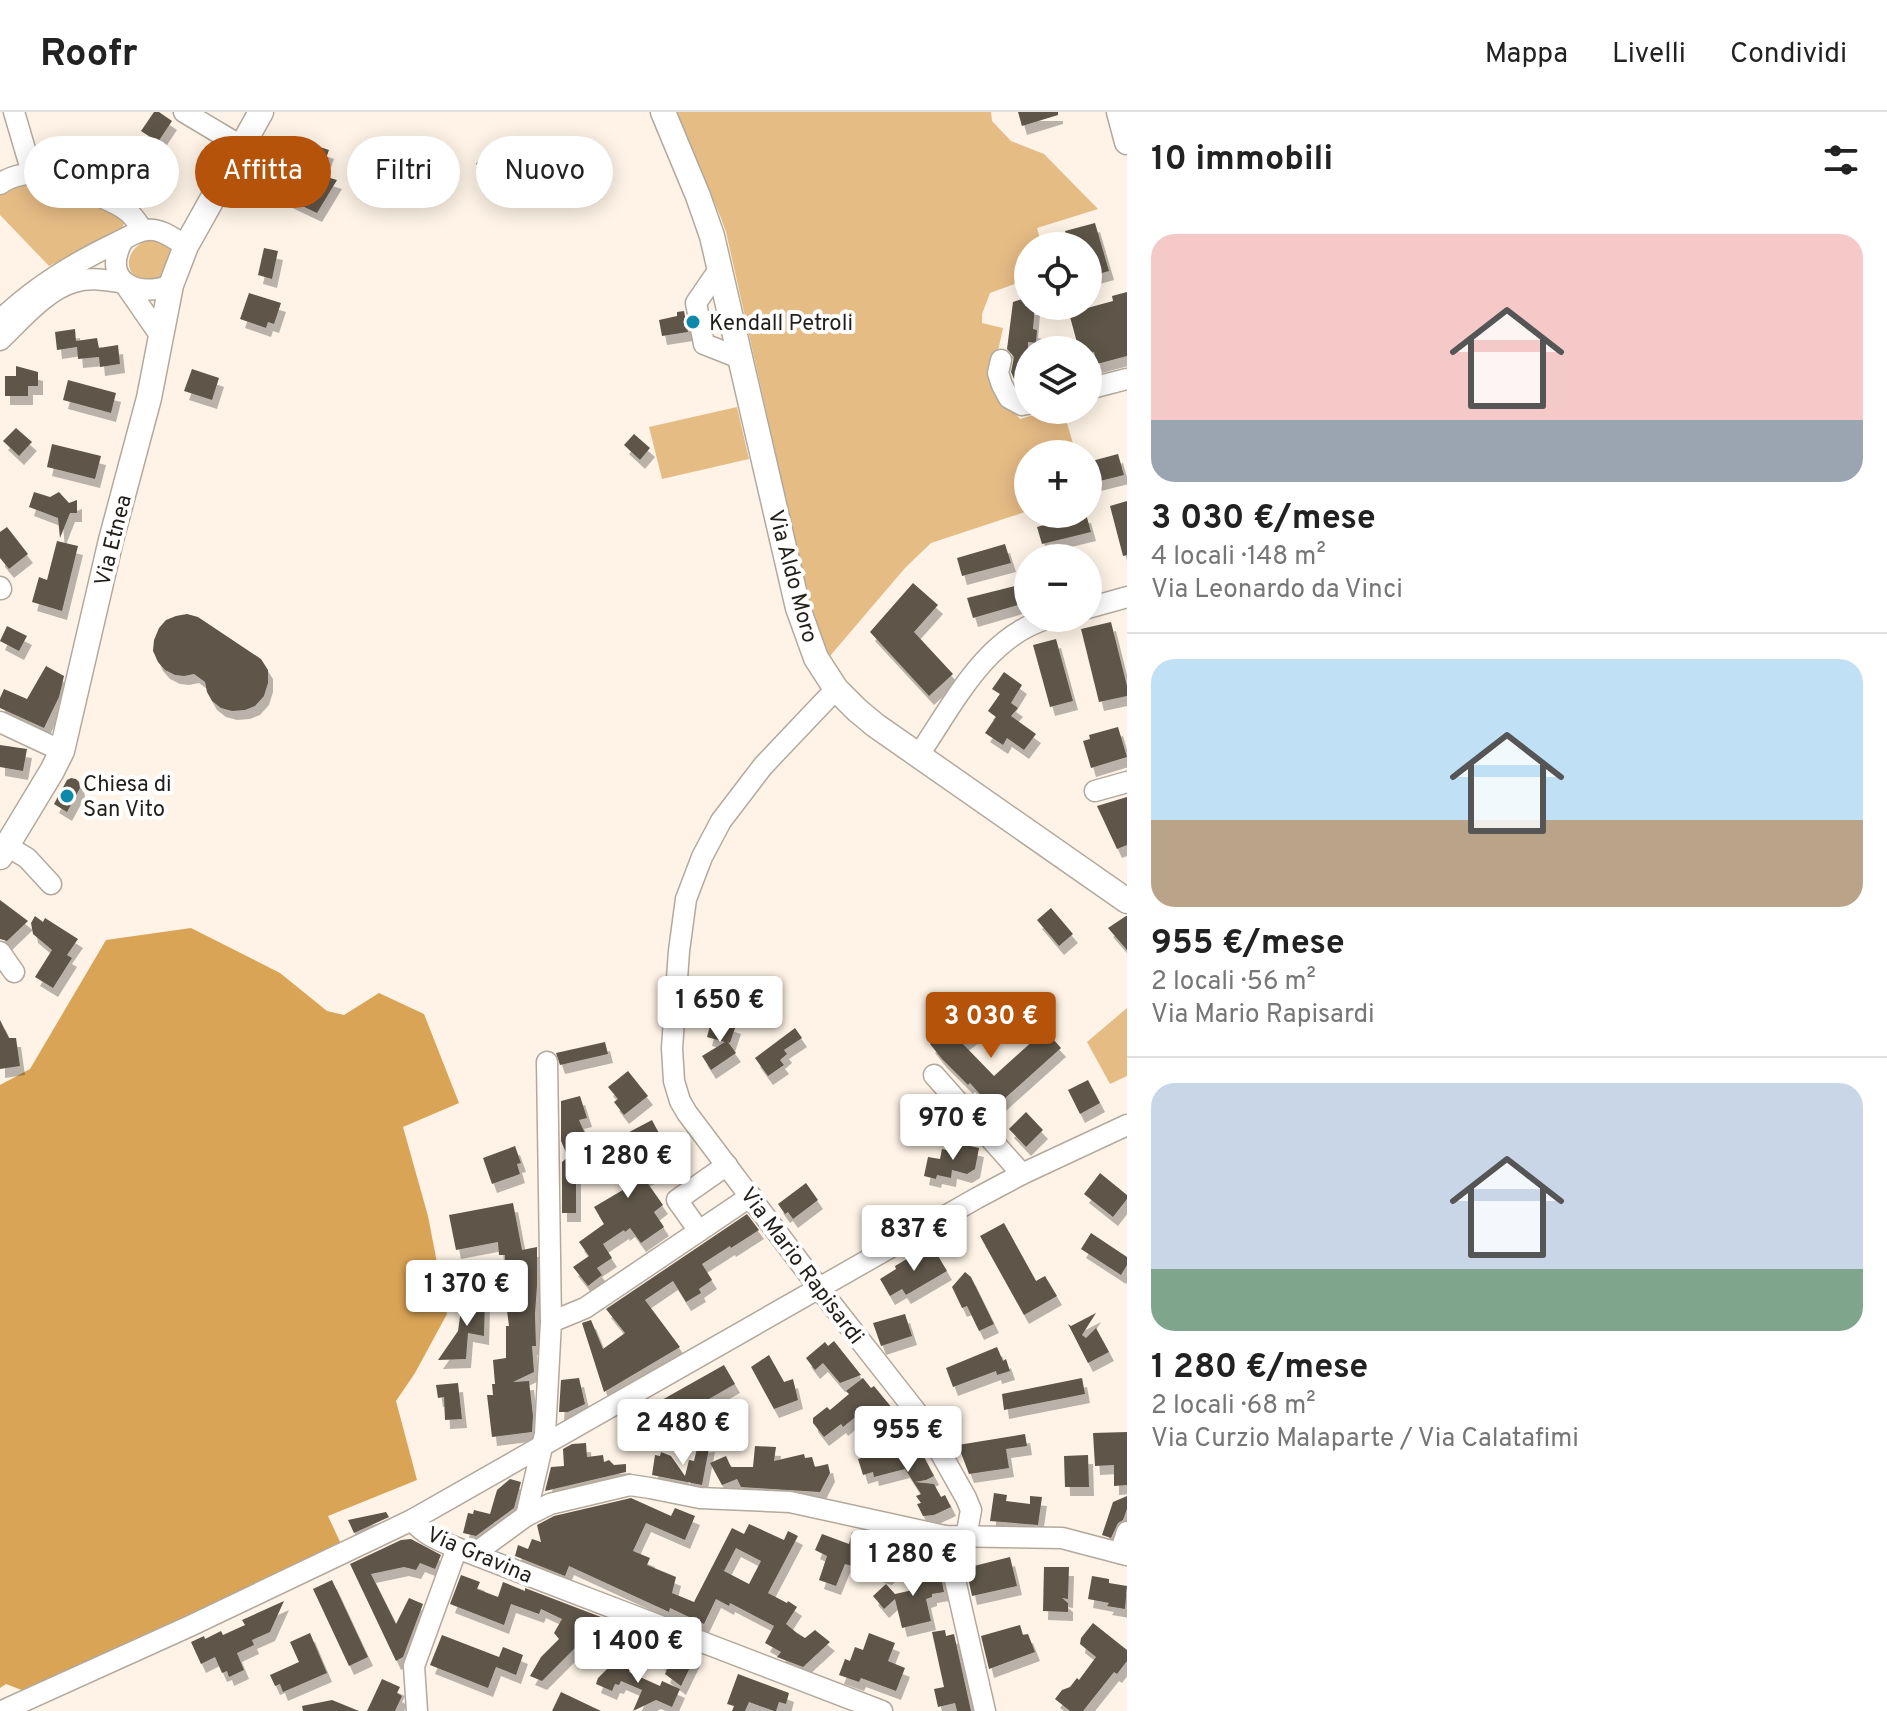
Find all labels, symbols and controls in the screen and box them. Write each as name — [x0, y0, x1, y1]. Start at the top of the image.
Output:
text: Roofr — [40, 31, 138, 80]
text: Mappa — [1485, 37, 1568, 73]
text: Livelli — [1612, 37, 1686, 73]
text: Condividi — [1730, 37, 1847, 73]
chip: Compra — [24, 136, 179, 208]
chip: Affitta — [195, 136, 331, 208]
chip: Filtri — [347, 136, 460, 208]
chip: Nuovo — [476, 136, 613, 208]
icon: filters — [1819, 138, 1863, 182]
text: 10 immobili — [1151, 139, 1333, 182]
map controls — [1014, 232, 1102, 632]
button: locate — [1014, 232, 1102, 320]
icon: home — [1435, 286, 1579, 430]
place label: Kendall Petroli — [709, 311, 853, 338]
marker: Kendall Petroli — [684, 313, 702, 331]
button: layers — [1014, 336, 1102, 424]
button: + — [1014, 440, 1102, 528]
street label: Via Etnea — [90, 492, 139, 589]
text: 3 030 €/mese — [1151, 498, 1376, 541]
street label: Via Aldo Moro — [761, 507, 822, 646]
text: 4 locali · 148 m² — [1151, 541, 1326, 574]
button: − — [1014, 544, 1102, 632]
text: Via Leonardo da Vinci — [1151, 574, 1403, 607]
icon: home — [1435, 711, 1579, 855]
place label: Chiesa di San Vito — [83, 772, 172, 824]
marker: Chiesa di San Vito — [58, 787, 76, 805]
text: 955 €/mese — [1151, 923, 1345, 966]
text: 2 locali · 56 m² — [1151, 966, 1316, 999]
pin: 1 650 € — [646, 976, 794, 1044]
text: 1 650 € — [676, 985, 764, 1018]
pin: 3 030 € — [917, 992, 1065, 1060]
text: Via Mario Rapisardi — [1151, 999, 1375, 1032]
text: 3 030 € — [944, 1001, 1038, 1034]
pin: 970 € — [897, 1094, 1009, 1162]
text: 970 € — [918, 1103, 988, 1136]
pin: 1 280 € — [554, 1132, 702, 1200]
icon: home — [1435, 1135, 1579, 1279]
text: 1 280 € — [584, 1141, 672, 1174]
street label: Via Mario Rapisardi — [733, 1183, 869, 1350]
pin: 837 € — [858, 1205, 970, 1273]
text: 837 € — [880, 1214, 948, 1247]
pin: 1 370 € — [393, 1260, 541, 1328]
text: 1 370 € — [424, 1269, 510, 1302]
text: 1 280 €/mese — [1151, 1347, 1368, 1390]
text: 2 locali · 68 m² — [1151, 1390, 1316, 1423]
pin: 2 480 € — [609, 1399, 757, 1467]
pin: 955 € — [852, 1406, 964, 1474]
text: 2 480 € — [635, 1408, 731, 1441]
text: 955 € — [873, 1415, 943, 1448]
text: Via Curzio Malaparte / Via Calatafimi — [1151, 1423, 1579, 1456]
street label: Via Gravina — [422, 1522, 536, 1591]
pin: 1 280 € — [839, 1530, 987, 1598]
text: 1 280 € — [869, 1539, 957, 1572]
pin: 1 400 € — [564, 1617, 712, 1685]
text: 1 400 € — [593, 1626, 683, 1659]

